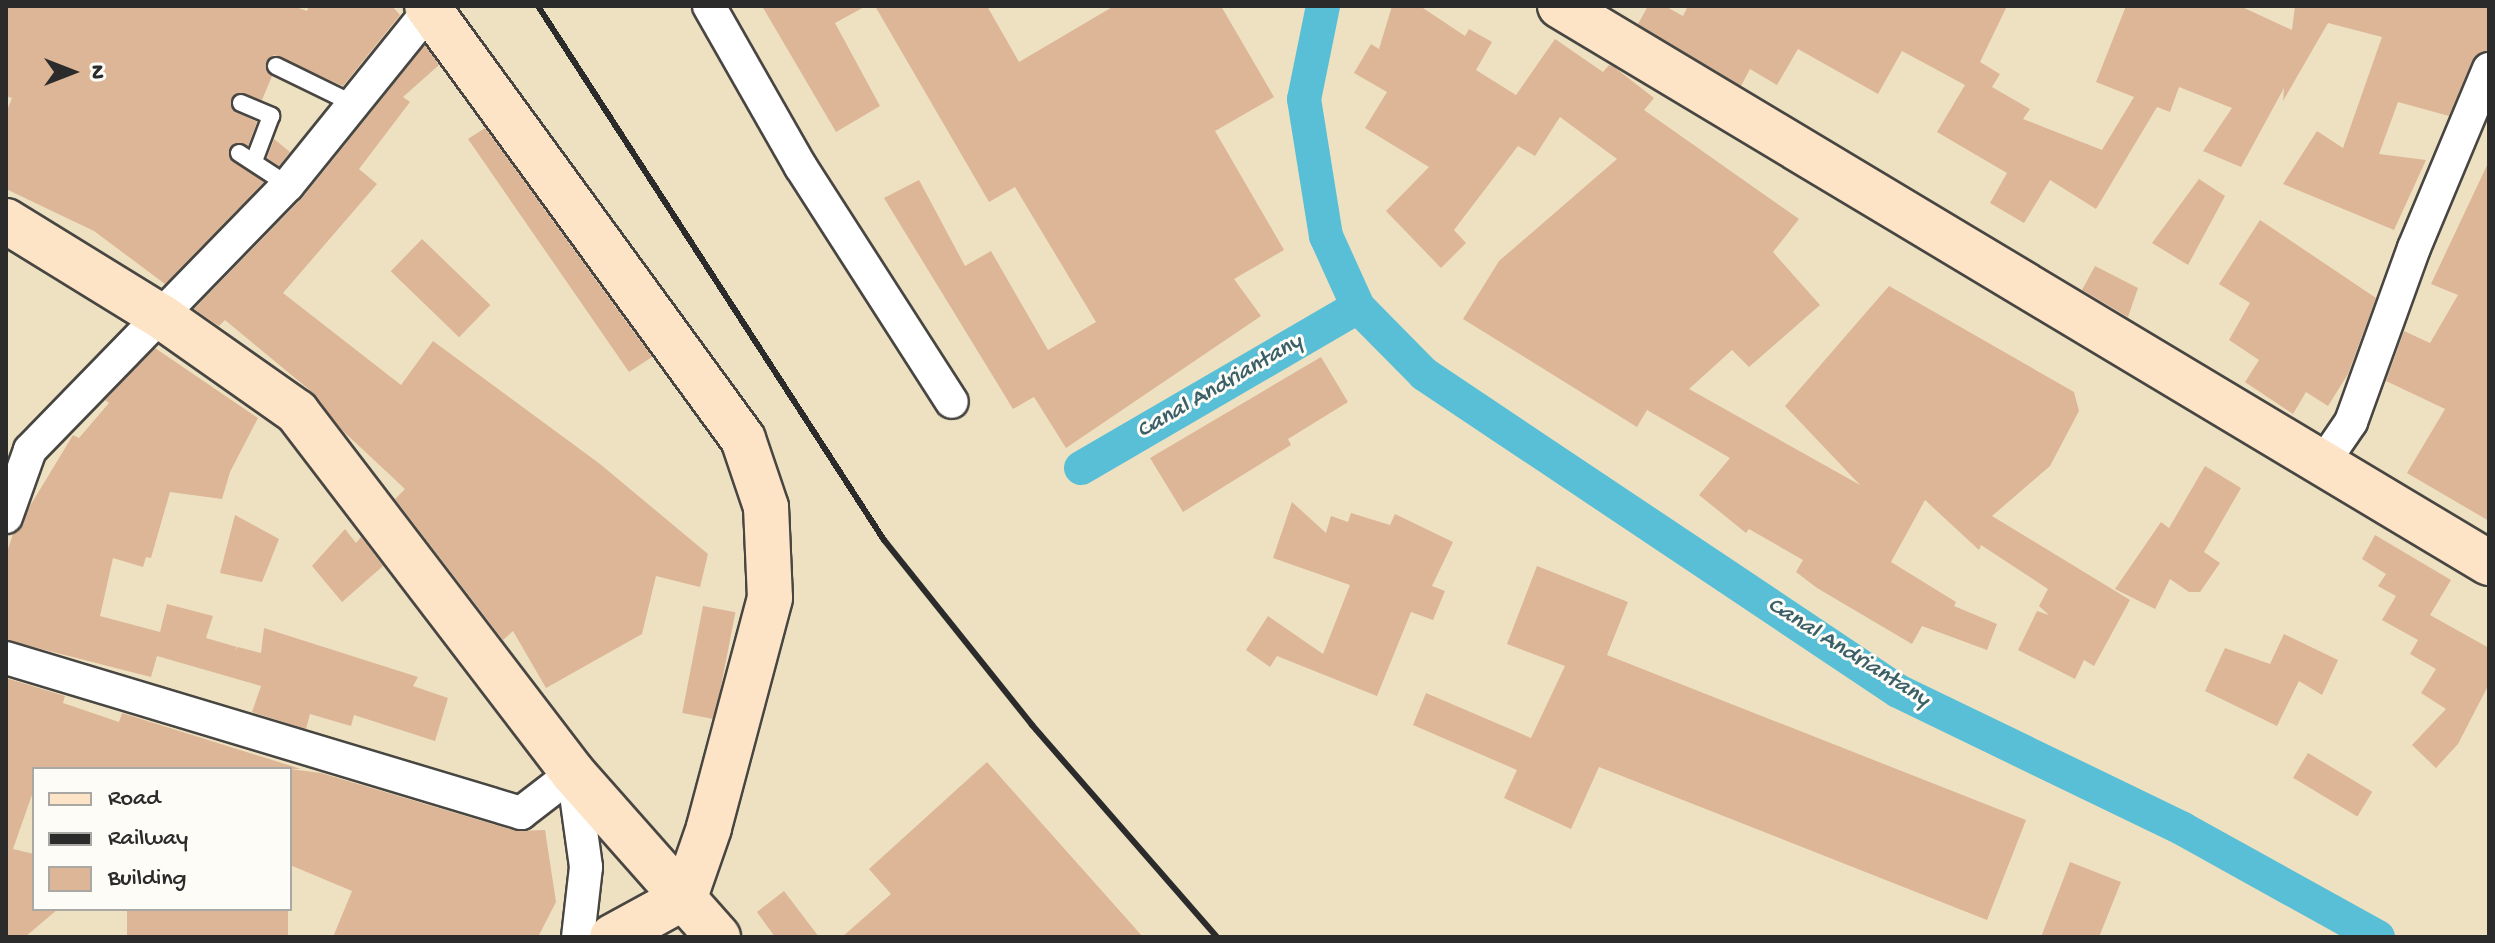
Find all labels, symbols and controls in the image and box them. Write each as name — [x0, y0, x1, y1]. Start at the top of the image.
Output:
north arrow — [32, 32, 112, 112]
text: N — [83, 65, 109, 79]
water label: Canal Andriantany — [1132, 328, 1308, 446]
water label: Canal Andriantany — [1761, 591, 1935, 715]
legend — [32, 767, 292, 911]
text: Road — [108, 785, 160, 814]
text: Railway — [108, 825, 188, 854]
text: Building — [108, 865, 186, 894]

